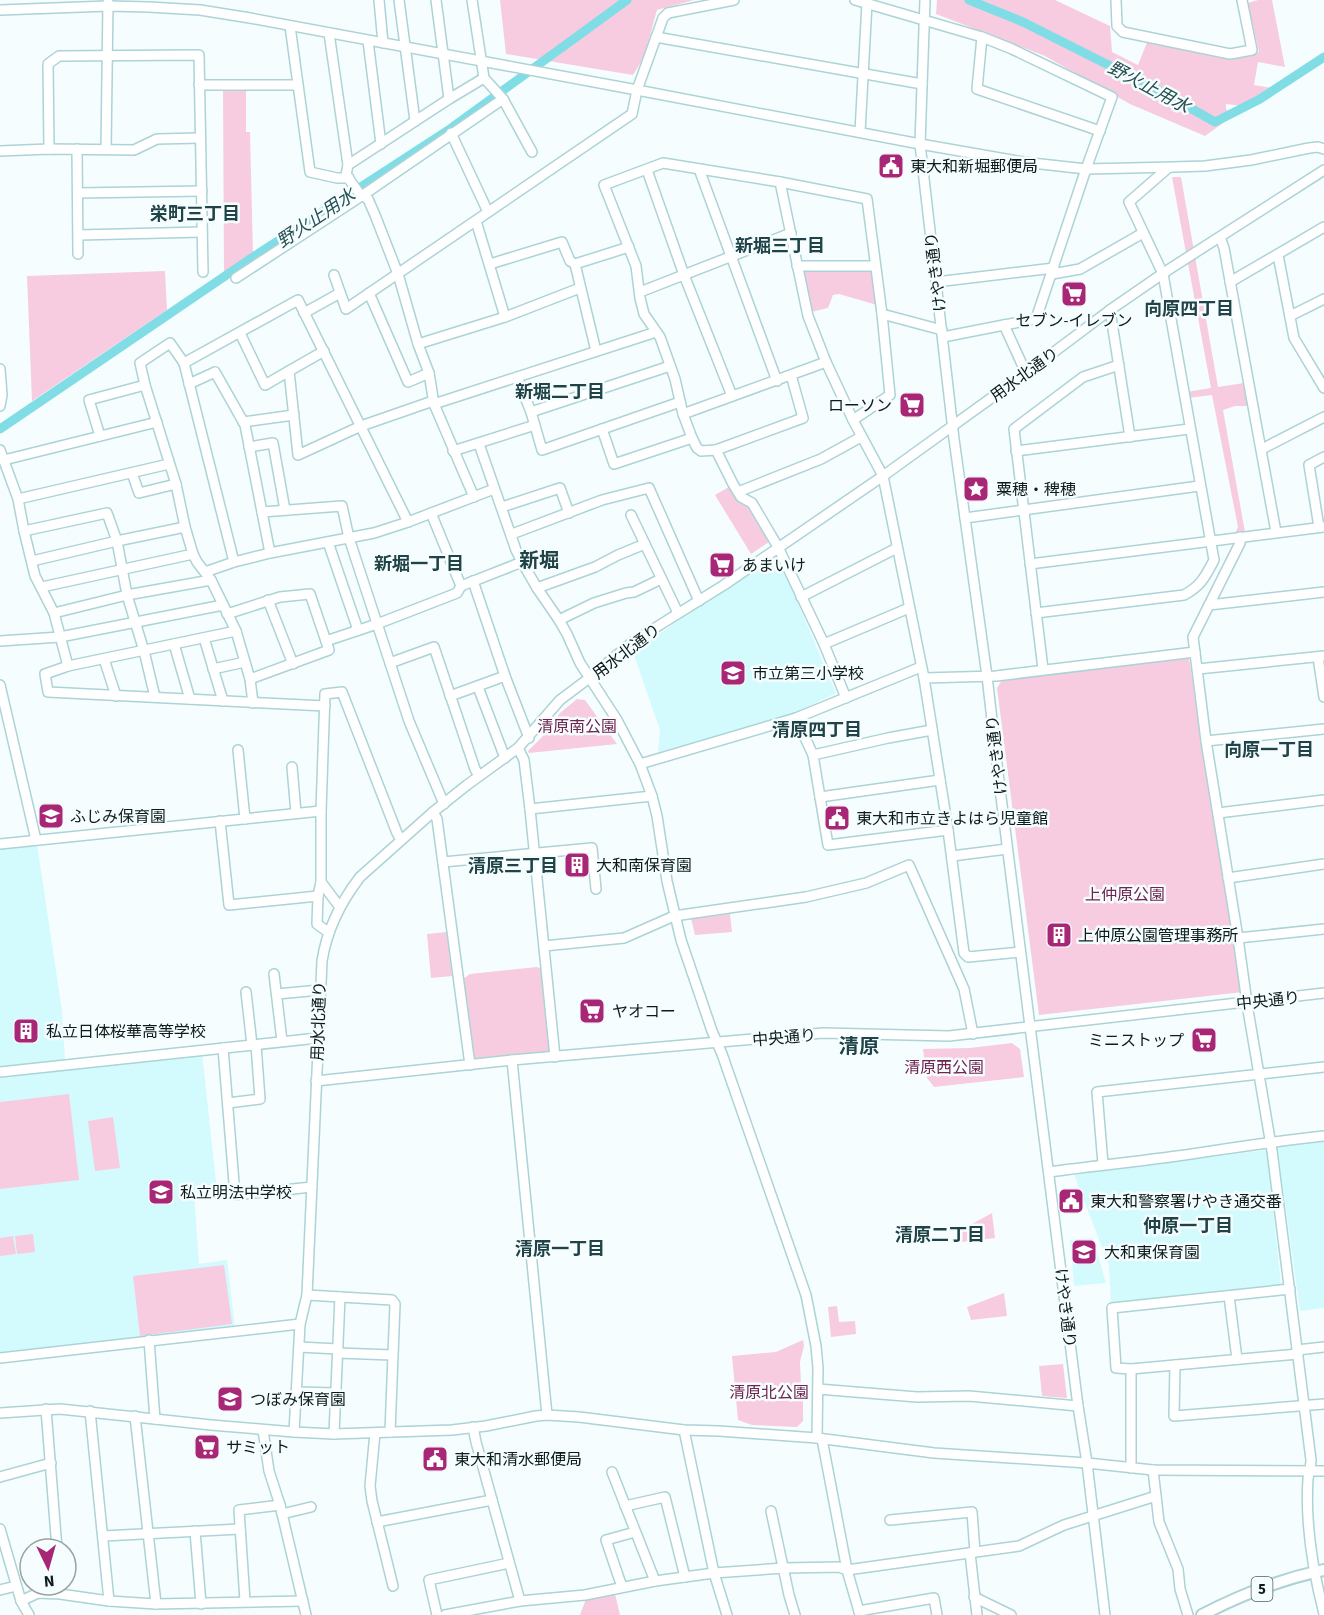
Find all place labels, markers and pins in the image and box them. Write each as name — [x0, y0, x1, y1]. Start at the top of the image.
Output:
public building icon: 東大和新堀郵便局 — [876, 151, 906, 181]
place label: 東大和新堀郵便局 — [910, 156, 1038, 178]
supermarket icon: セブン-イレブン — [1059, 279, 1089, 309]
place label: セブン-イレブン — [1016, 310, 1132, 332]
supermarket icon: ローソン — [897, 390, 927, 420]
place label: ローソン — [828, 395, 892, 417]
place icon: 粟穂・稗穂 — [961, 474, 991, 504]
place label: 粟穂・稗穂 — [996, 479, 1076, 501]
supermarket icon: あまいけ — [707, 550, 737, 580]
place label: あまいけ — [742, 555, 806, 577]
school or university icon: 市立第三小学校 — [718, 658, 748, 688]
place label: 市立第三小学校 — [752, 663, 864, 685]
school or university icon: ふじみ保育園 — [36, 801, 66, 831]
public building icon: 東大和市立きよはら児童館 — [822, 803, 852, 833]
place label: ふじみ保育園 — [70, 806, 166, 828]
place label: 東大和市立きよはら児童館 — [856, 808, 1048, 830]
building icon: 大和南保育園 — [562, 850, 592, 880]
place label: 大和南保育園 — [596, 855, 692, 877]
building icon: 上仲原公園管理事務所 — [1044, 920, 1074, 950]
place label: 上仲原公園管理事務所 — [1078, 925, 1238, 947]
supermarket icon: ヤオコー — [577, 996, 607, 1026]
place label: ヤオコー — [612, 1001, 676, 1023]
building icon: 私立日体桜華高等学校 — [11, 1016, 41, 1046]
place label: 私立日体桜華高等学校 — [46, 1021, 206, 1043]
supermarket icon: ミニストップ — [1189, 1025, 1219, 1055]
place label: ミニストップ — [1088, 1030, 1184, 1052]
school or university icon: 私立明法中学校 — [146, 1177, 176, 1207]
place label: 私立明法中学校 — [180, 1182, 292, 1204]
public building icon: 東大和警察署けやき通交番 — [1056, 1186, 1086, 1216]
place label: 東大和警察署けやき通交番 — [1090, 1191, 1282, 1213]
school or university icon: 大和東保育園 — [1069, 1237, 1099, 1267]
place label: 大和東保育園 — [1104, 1242, 1200, 1264]
school or university icon: つぼみ保育園 — [215, 1384, 245, 1414]
place label: つぼみ保育園 — [250, 1389, 346, 1411]
supermarket icon: サミット — [192, 1432, 222, 1462]
place label: サミット — [226, 1437, 290, 1459]
public building icon: 東大和清水郵便局 — [420, 1444, 450, 1474]
place label: 東大和清水郵便局 — [454, 1449, 582, 1471]

